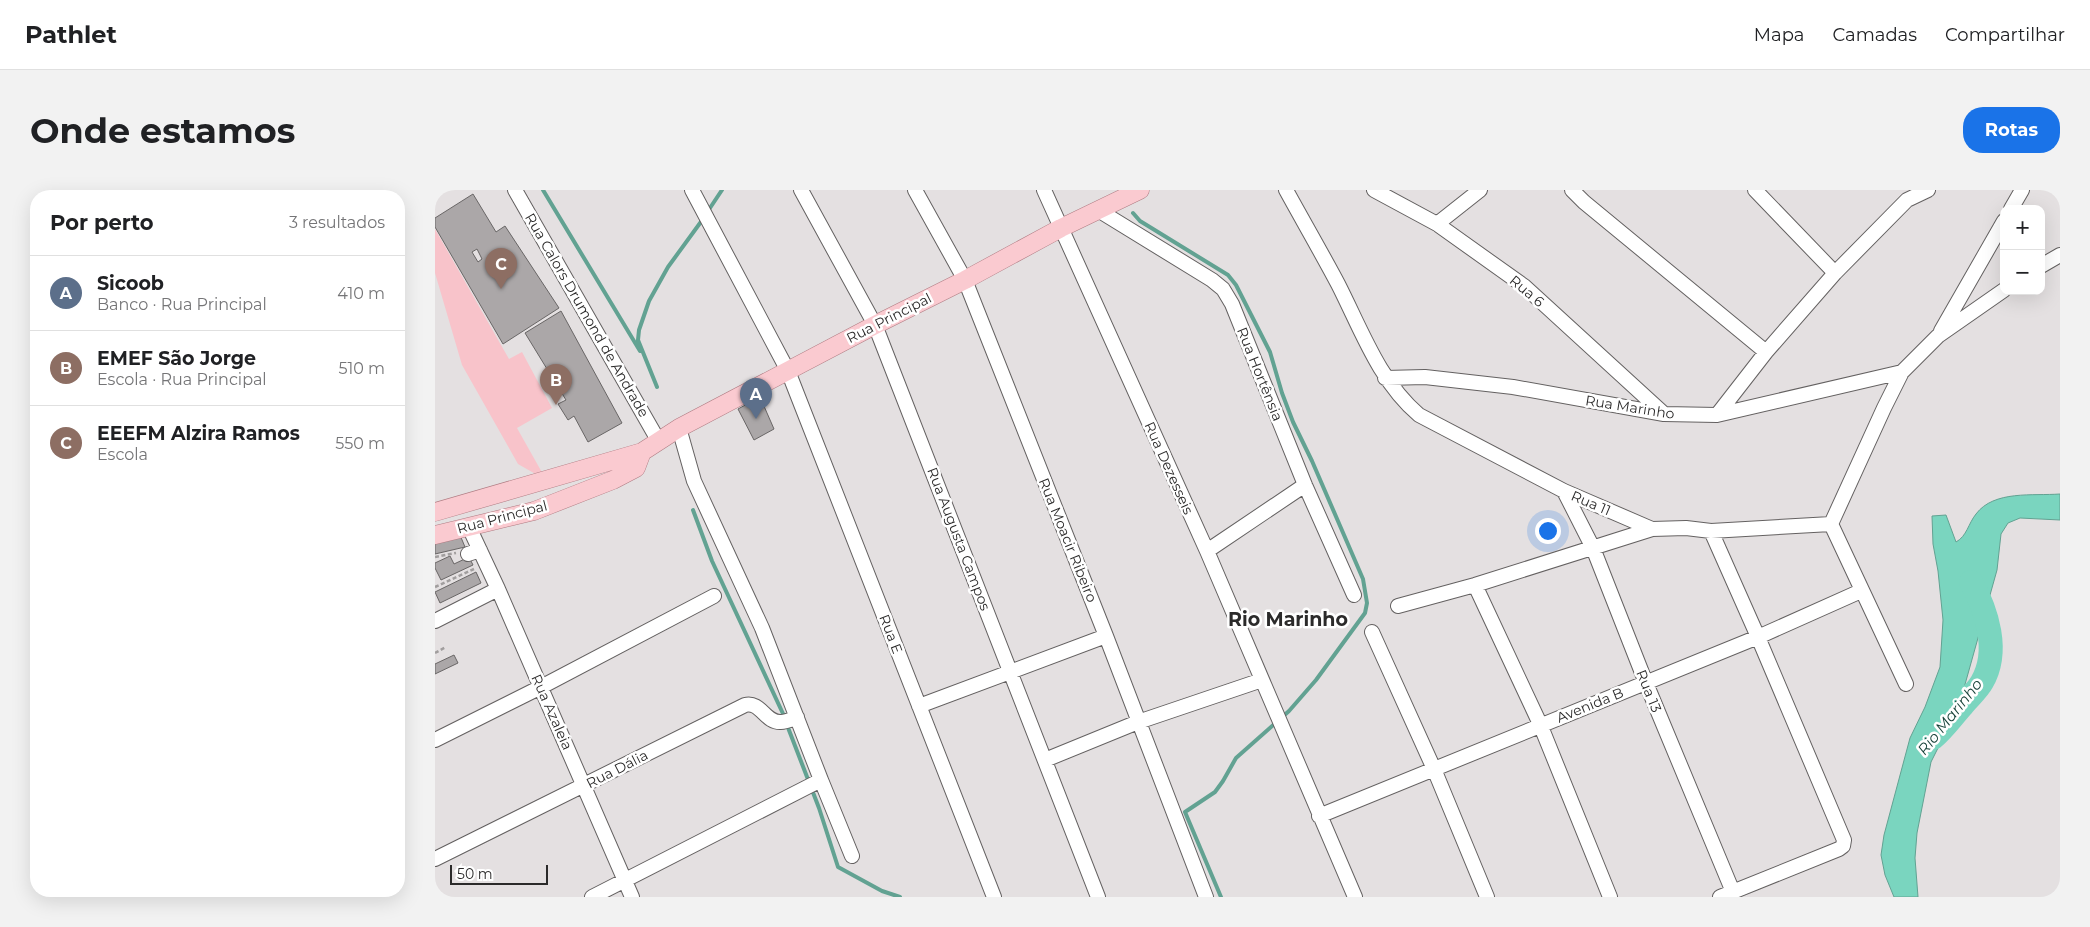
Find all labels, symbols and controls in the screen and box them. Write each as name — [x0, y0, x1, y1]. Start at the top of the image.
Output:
text: Pathlet — [25, 20, 117, 49]
text: Mapa — [1754, 24, 1804, 46]
text: Camadas — [1832, 24, 1917, 46]
text: Compartilhar — [1945, 24, 2065, 46]
button: Rotas — [1963, 107, 2060, 153]
text: Onde estamos — [30, 109, 295, 152]
map controls — [2000, 205, 2045, 295]
button: + — [2000, 205, 2045, 250]
text: Por perto — [50, 210, 154, 235]
street label: Rua Calors Drumond de Andrade — [521, 210, 653, 420]
text: 3 resultados — [289, 213, 385, 232]
pin: C — [485, 248, 517, 289]
button: − — [2000, 250, 2045, 295]
street label: Rua 6 — [1506, 271, 1548, 311]
text: Sicoob — [97, 272, 164, 295]
text: A — [60, 284, 72, 303]
text: 410 m — [337, 284, 385, 303]
street label: Rua Principal — [844, 289, 934, 347]
text: Banco · Rua Principal — [97, 295, 267, 314]
street label: Rua Hortênsia — [1233, 324, 1287, 424]
text: EMEF São Jorge — [97, 347, 256, 370]
text: B — [60, 359, 72, 378]
text: 510 m — [338, 359, 385, 378]
pin: B — [540, 364, 572, 405]
text: Escola · Rua Principal — [97, 370, 267, 389]
pin: A — [740, 378, 772, 419]
street label: Rua Marinho — [1584, 391, 1676, 423]
street label: Rua Dezesseis — [1141, 419, 1198, 517]
text: EEEFM Alzira Ramos — [97, 422, 300, 445]
text: C — [60, 434, 72, 453]
text: 550 m — [335, 434, 385, 453]
text: Escola — [97, 445, 148, 464]
street label: Rua Augusta Campos — [923, 465, 995, 613]
street label: Rua Moacir Ribeiro — [1035, 475, 1101, 605]
street label: Rua 11 — [1568, 487, 1614, 519]
street label: Rua Principal — [455, 496, 549, 538]
your location — [1535, 518, 1561, 544]
district label: Rio Marinho — [1228, 608, 1348, 631]
street label: Rua E — [875, 612, 907, 656]
street label: Rua 13 — [1632, 667, 1666, 715]
street label: Rua Azaleia — [527, 671, 577, 753]
water label: Rio Marinho — [1913, 675, 1986, 759]
street label: Avenida B — [1554, 683, 1626, 727]
street label: Rua Dália — [583, 746, 651, 792]
scale bar — [450, 862, 547, 885]
text: 50 m — [457, 865, 493, 883]

